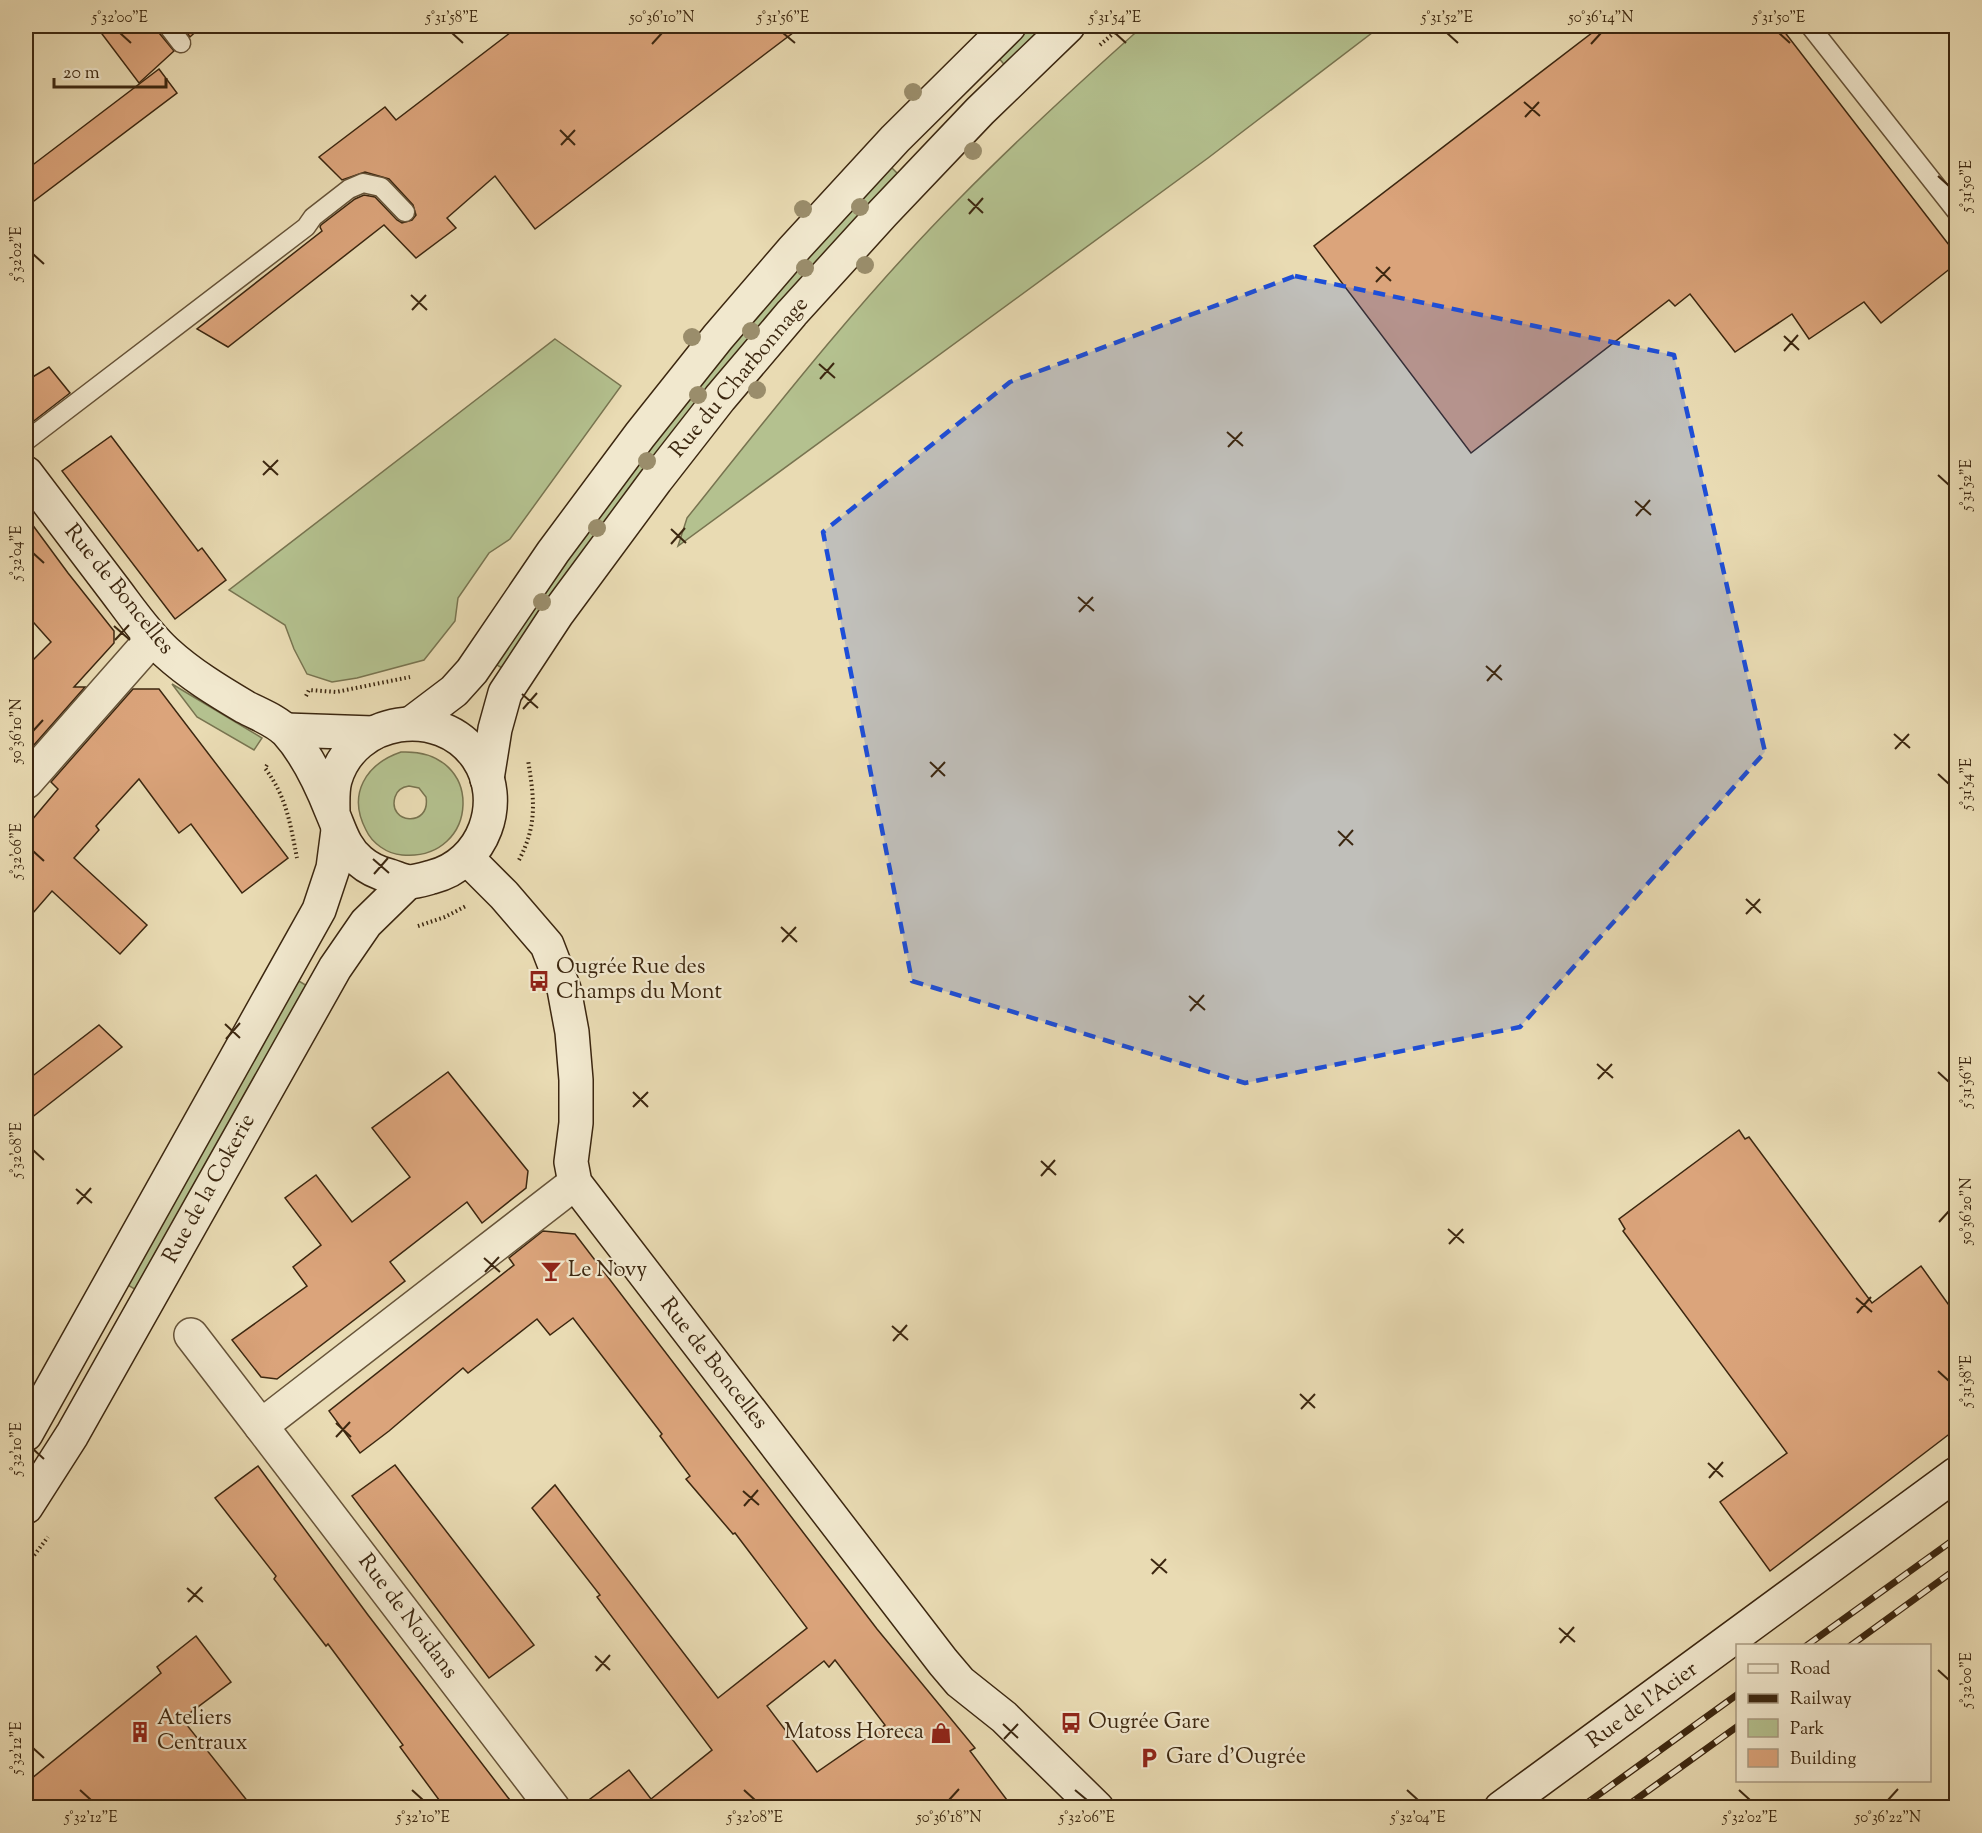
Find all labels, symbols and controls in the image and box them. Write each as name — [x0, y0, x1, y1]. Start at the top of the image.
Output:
text: 5°32'00"E — [91, 8, 148, 29]
text: 5°31'58"E — [425, 8, 478, 29]
text: 50°36'10"N — [629, 8, 694, 29]
text: 5°31'56"E — [756, 8, 809, 29]
text: 5°31'54"E — [1088, 8, 1141, 29]
text: 5°31'52"E — [1420, 8, 1473, 29]
text: 50°36'14"N — [1568, 8, 1633, 29]
text: 5°31'50"E — [1752, 8, 1805, 29]
scale bar — [54, 51, 166, 89]
text: 20 m — [63, 61, 100, 87]
text: 5°31'50"E — [1957, 160, 1978, 213]
text: 5°32'02"E — [7, 227, 28, 282]
street label: Rue du Charbonnage — [663, 290, 817, 466]
text: 5°31'52"E — [1957, 459, 1978, 512]
street label: Rue de Boncelles — [55, 518, 181, 662]
text: 5°32'04"E — [7, 525, 28, 582]
text: 50°36'10"N — [7, 699, 28, 764]
text: 5°31'54"E — [1957, 758, 1978, 811]
text: 5°32'06"E — [7, 823, 28, 880]
place label: Ougrée Rue des Champs du Mont — [556, 952, 723, 1009]
bus stop icon: Ougrée Rue des Champs du Mont — [527, 969, 551, 993]
text: 5°31'56"E — [1957, 1056, 1978, 1109]
street label: Rue de la Cokerie — [156, 1108, 264, 1270]
text: 5°32'08"E — [7, 1122, 28, 1179]
text: 50°36'20"N — [1957, 1178, 1978, 1245]
place label: Le Novy — [568, 1255, 647, 1287]
bar icon: Le Novy — [539, 1259, 563, 1283]
street label: Rue de Boncelles — [651, 1291, 775, 1437]
text: 5°31'58"E — [1957, 1355, 1978, 1408]
text: 5°32'10"E — [7, 1422, 28, 1477]
street label: Rue de Noidans — [349, 1548, 465, 1686]
legend — [1736, 1644, 1931, 1782]
text: 5°32'00"E — [1957, 1652, 1978, 1709]
street label: Rue de l'Acier — [1581, 1655, 1705, 1757]
text: Road — [1790, 1657, 1830, 1683]
text: Railway — [1790, 1687, 1852, 1713]
place label: Ateliers Centraux — [157, 1703, 248, 1760]
place label: Ougrée Gare — [1088, 1707, 1210, 1739]
bus stop icon: Ougrée Gare — [1059, 1711, 1083, 1735]
place label: Matoss Horeca — [784, 1717, 924, 1749]
text: Park — [1790, 1717, 1825, 1743]
building icon: Ateliers Centraux — [128, 1720, 152, 1744]
text: 5°32'12"E — [7, 1721, 28, 1776]
shop icon: Matoss Horeca — [929, 1721, 953, 1745]
place label: Gare d'Ougrée — [1166, 1742, 1306, 1774]
parking icon: Gare d'Ougrée — [1137, 1746, 1161, 1770]
text: Building — [1790, 1747, 1856, 1773]
text: 5°32'12"E — [63, 1808, 118, 1829]
text: 5°32'10"E — [395, 1808, 450, 1829]
text: 5°32'08"E — [726, 1808, 783, 1829]
text: 50°36'18"N — [916, 1808, 982, 1829]
text: 5°32'06"E — [1058, 1808, 1115, 1829]
text: 5°32'04"E — [1389, 1808, 1446, 1829]
text: 5°32'02"E — [1722, 1808, 1777, 1829]
text: 50°36'22"N — [1854, 1808, 1921, 1829]

